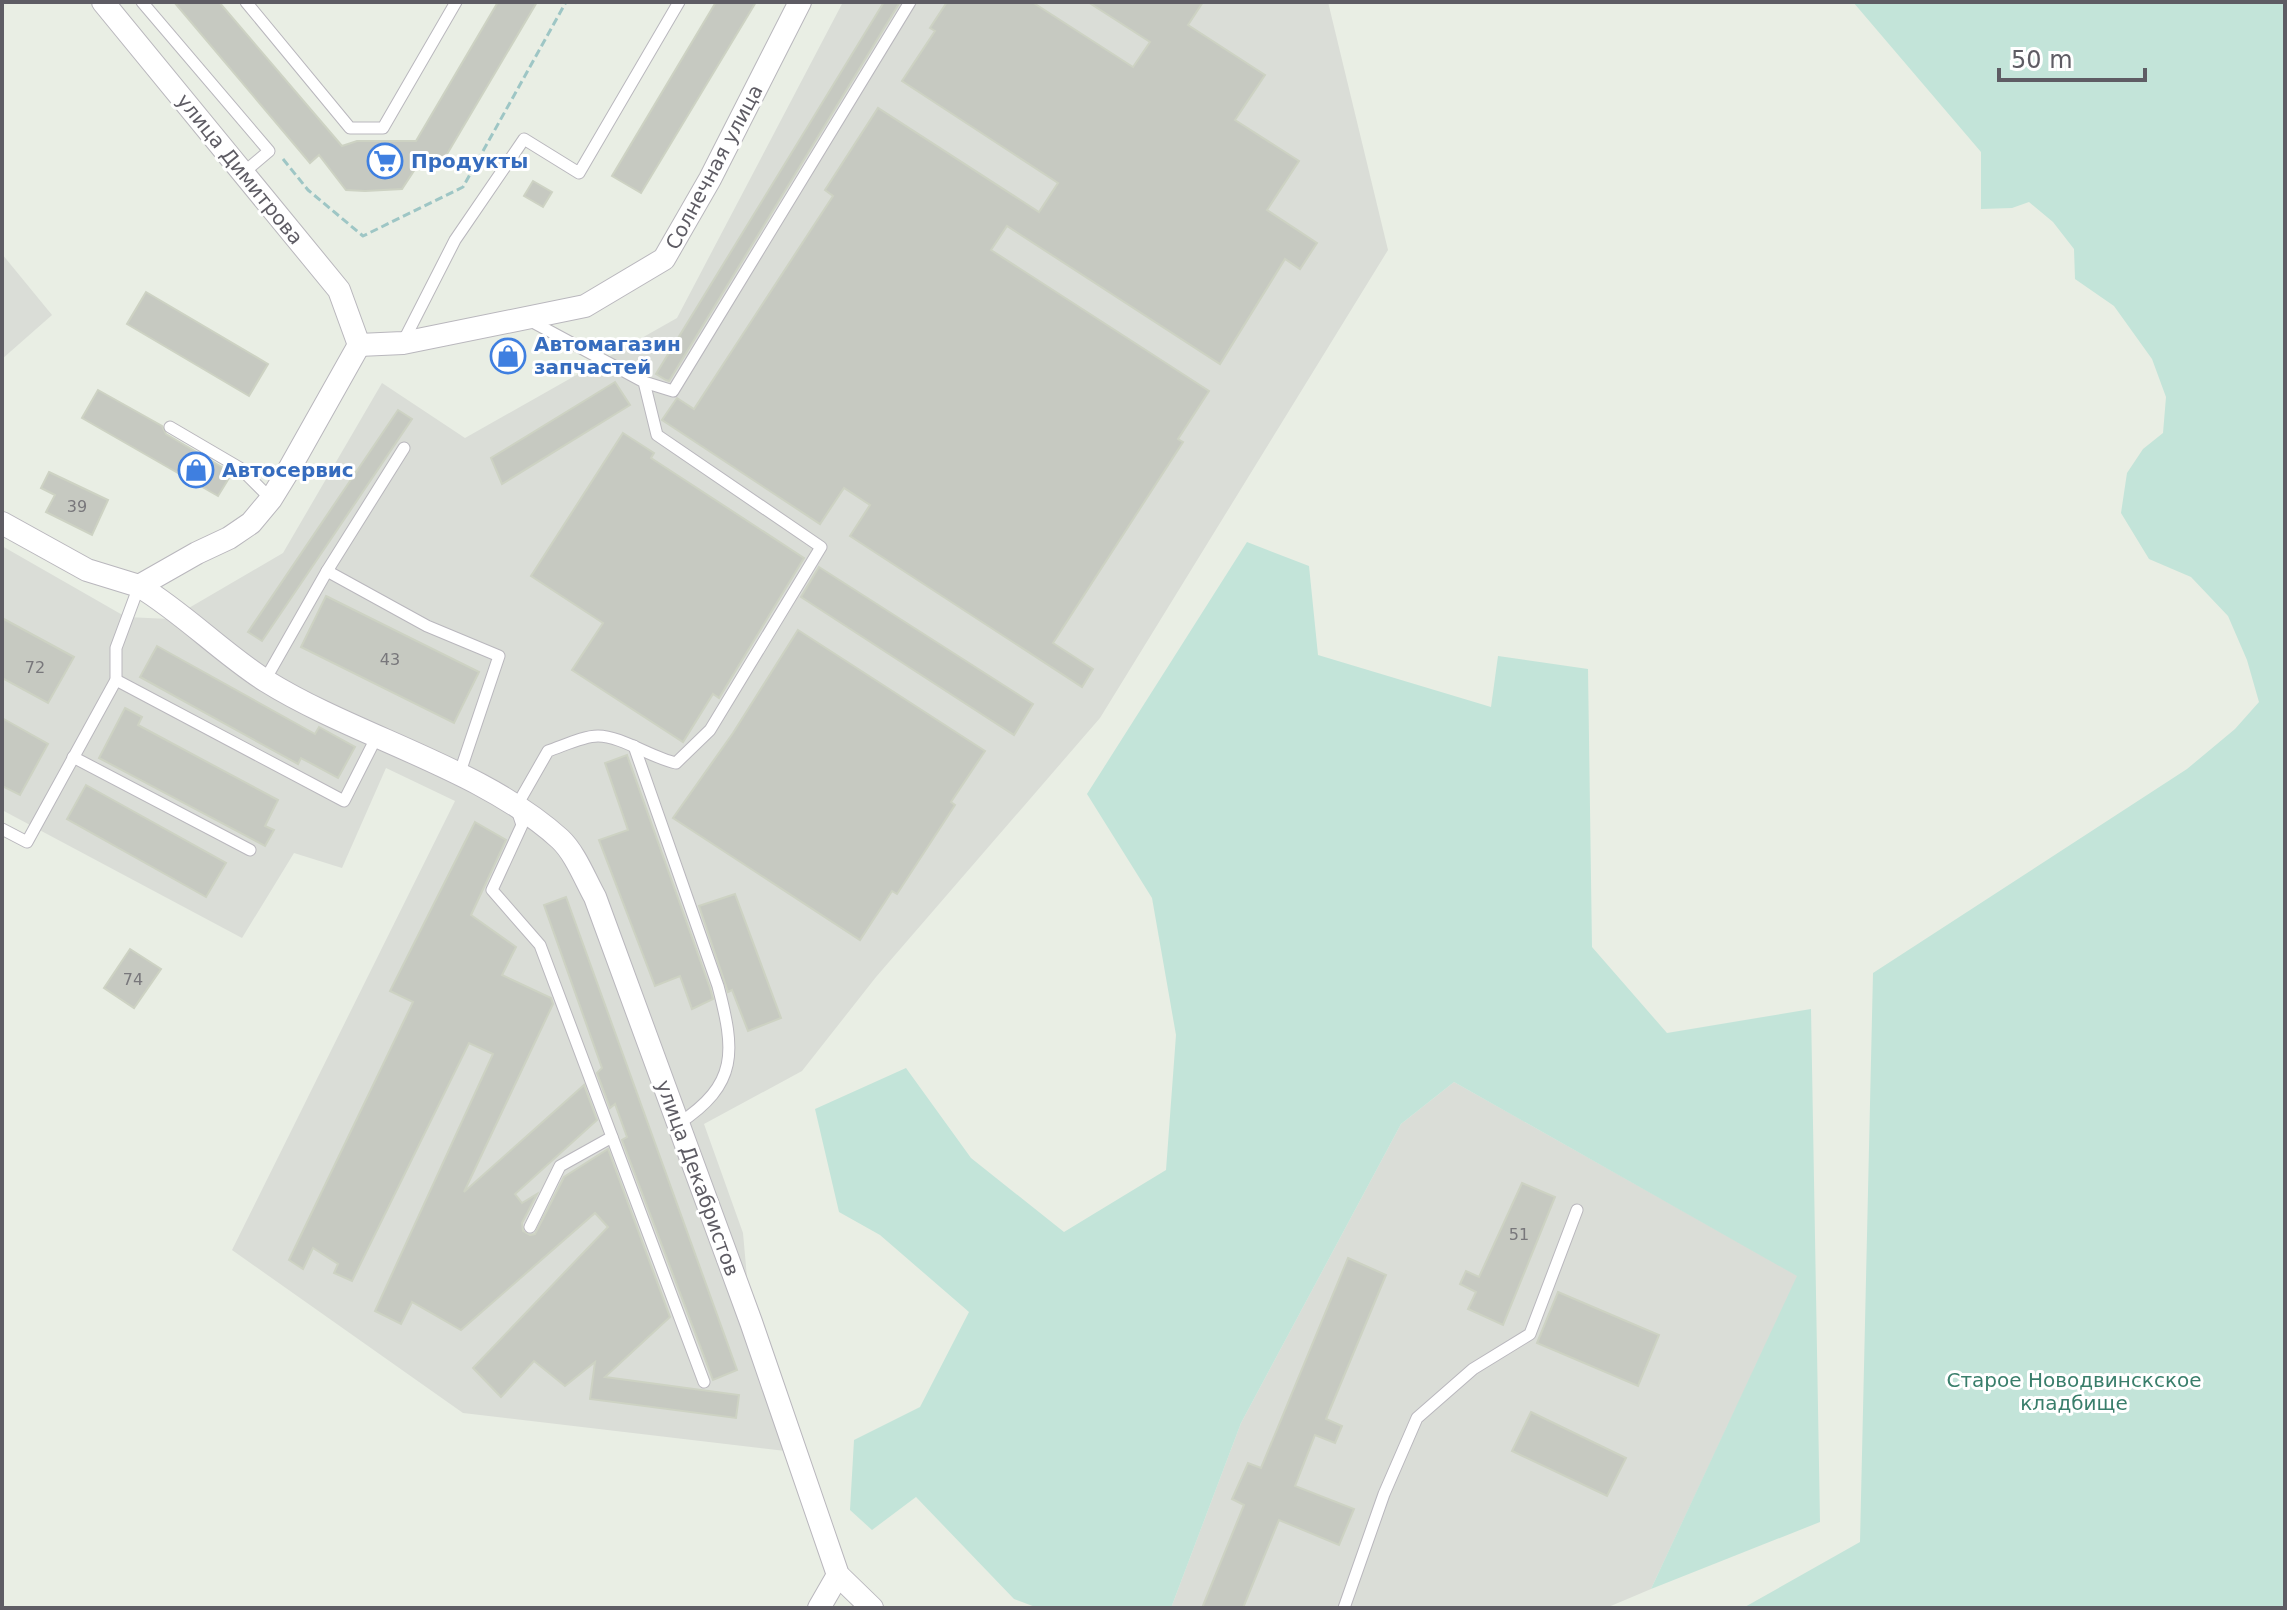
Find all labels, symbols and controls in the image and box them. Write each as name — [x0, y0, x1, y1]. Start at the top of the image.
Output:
scale bar — [1999, 32, 2145, 82]
text: 50 m — [2011, 46, 2073, 74]
street label: Солнечная улица — [660, 80, 768, 254]
street label: улица Димитрова — [172, 89, 308, 249]
supermarket icon: Продукты — [366, 142, 404, 180]
place label: Продукты — [411, 149, 528, 173]
place label: Автомагазин запчастей — [534, 332, 681, 379]
shop icon: Автомагазин запчастей — [489, 337, 527, 375]
shop icon: Автосервис — [177, 451, 215, 489]
place label: Автосервис — [222, 458, 354, 482]
house number: 39 — [67, 497, 87, 516]
house number: 43 — [380, 650, 400, 669]
house number: 72 — [25, 658, 45, 677]
house number: 74 — [123, 970, 143, 989]
street label: улица Декабристов — [651, 1077, 745, 1279]
house number: 51 — [1509, 1225, 1529, 1244]
park label: Старое Новодвинскское кладбище — [1946, 1368, 2202, 1415]

